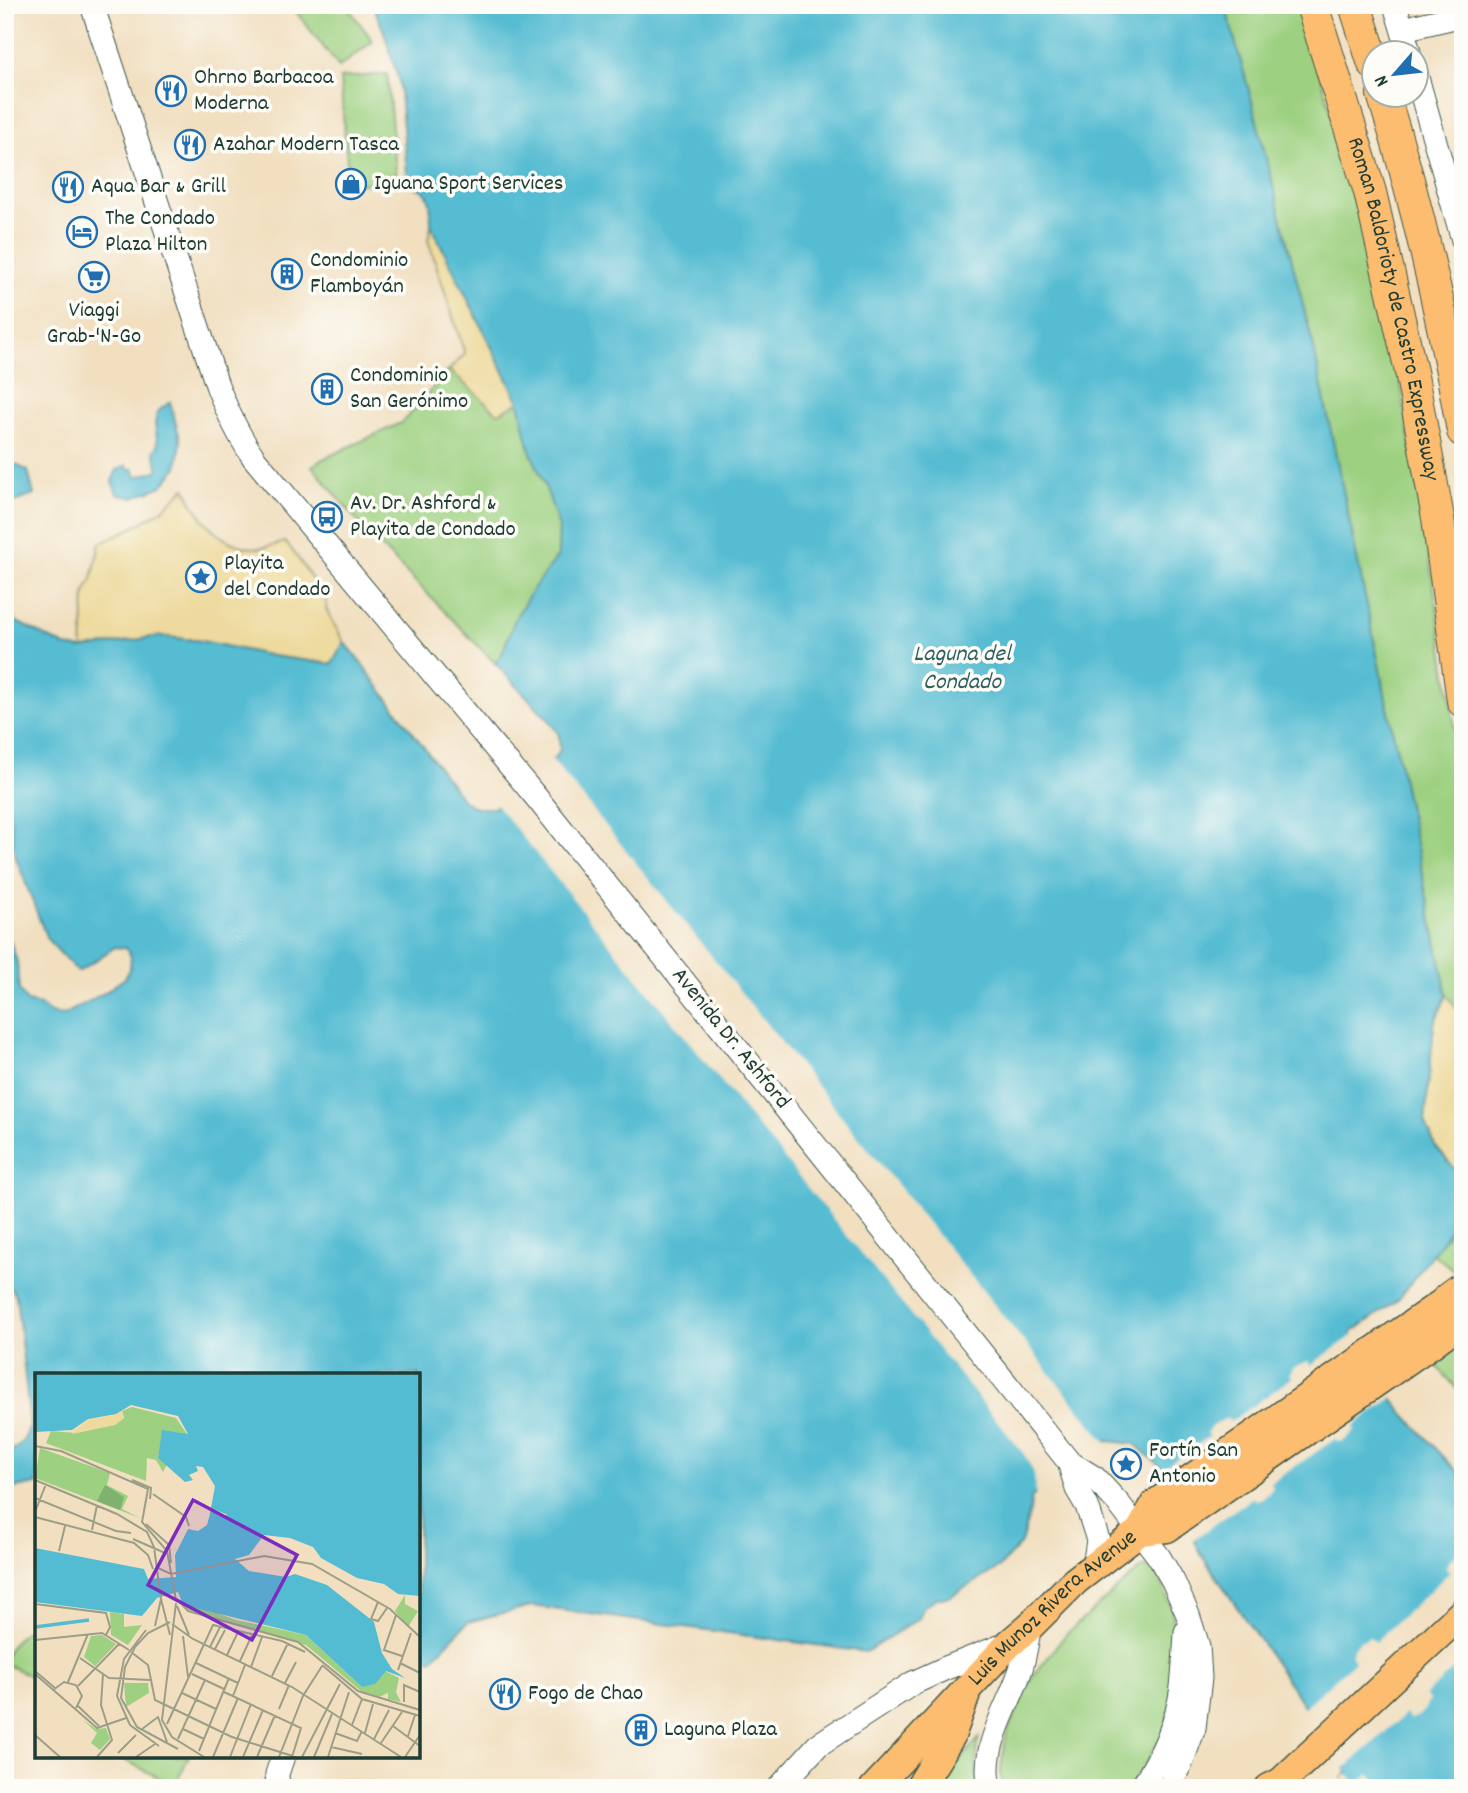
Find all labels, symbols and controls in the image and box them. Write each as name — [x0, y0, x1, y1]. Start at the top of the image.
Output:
north arrow — [1360, 38, 1430, 108]
place label: Ohrno Barbacoa Moderna — [194, 62, 335, 121]
text: N — [1369, 70, 1397, 91]
restaurant icon: Ohrno Barbacoa Moderna — [154, 74, 188, 108]
restaurant icon: Azahar Modern Tasca — [173, 128, 207, 162]
place label: Azahar Modern Tasca — [213, 129, 400, 162]
street label: Roman Baldorioty de Castro Expressway — [1337, 133, 1447, 484]
shop icon: Iguana Sport Services — [334, 167, 368, 201]
place label: Iguana Sport Services — [374, 168, 564, 201]
restaurant icon: Aqua Bar & Grill — [51, 170, 85, 204]
place label: Aqua Bar & Grill — [91, 171, 226, 204]
place label: The Condado Plaza Hilton — [105, 203, 215, 262]
hotel icon: The Condado Plaza Hilton — [65, 215, 99, 249]
place label: Condominio Flamboyán — [310, 245, 408, 304]
building icon: Condominio Flamboyán — [270, 257, 304, 291]
supermarket icon: Viaggi Grab-'N-Go — [77, 260, 111, 294]
place label: Viaggi Grab-'N-Go — [47, 295, 141, 354]
place label: Condominio San Gerónimo — [350, 360, 468, 419]
building icon: Condominio San Gerónimo — [310, 372, 344, 406]
place label: Av. Dr. Ashford & Playita de Condado — [350, 488, 516, 547]
bus stop icon: Av. Dr. Ashford & Playita de Condado — [310, 500, 344, 534]
place label: Playita del Condado — [224, 548, 330, 607]
place icon: Playita del Condado — [184, 560, 218, 594]
water label: Laguna del Condado — [913, 638, 1013, 700]
street label: Avenida Dr. Ashford — [662, 961, 798, 1117]
inset map — [35, 1373, 420, 1758]
place label: Fortín San Antonio — [1149, 1435, 1238, 1494]
place icon: Fortín San Antonio — [1109, 1447, 1143, 1481]
street label: Luis Munoz Rivera Avenue — [961, 1522, 1145, 1694]
restaurant icon: Fogo de Chao — [488, 1677, 522, 1711]
place label: Fogo de Chao — [528, 1678, 643, 1711]
building icon: Laguna Plaza — [624, 1713, 658, 1747]
place label: Laguna Plaza — [664, 1714, 778, 1747]

